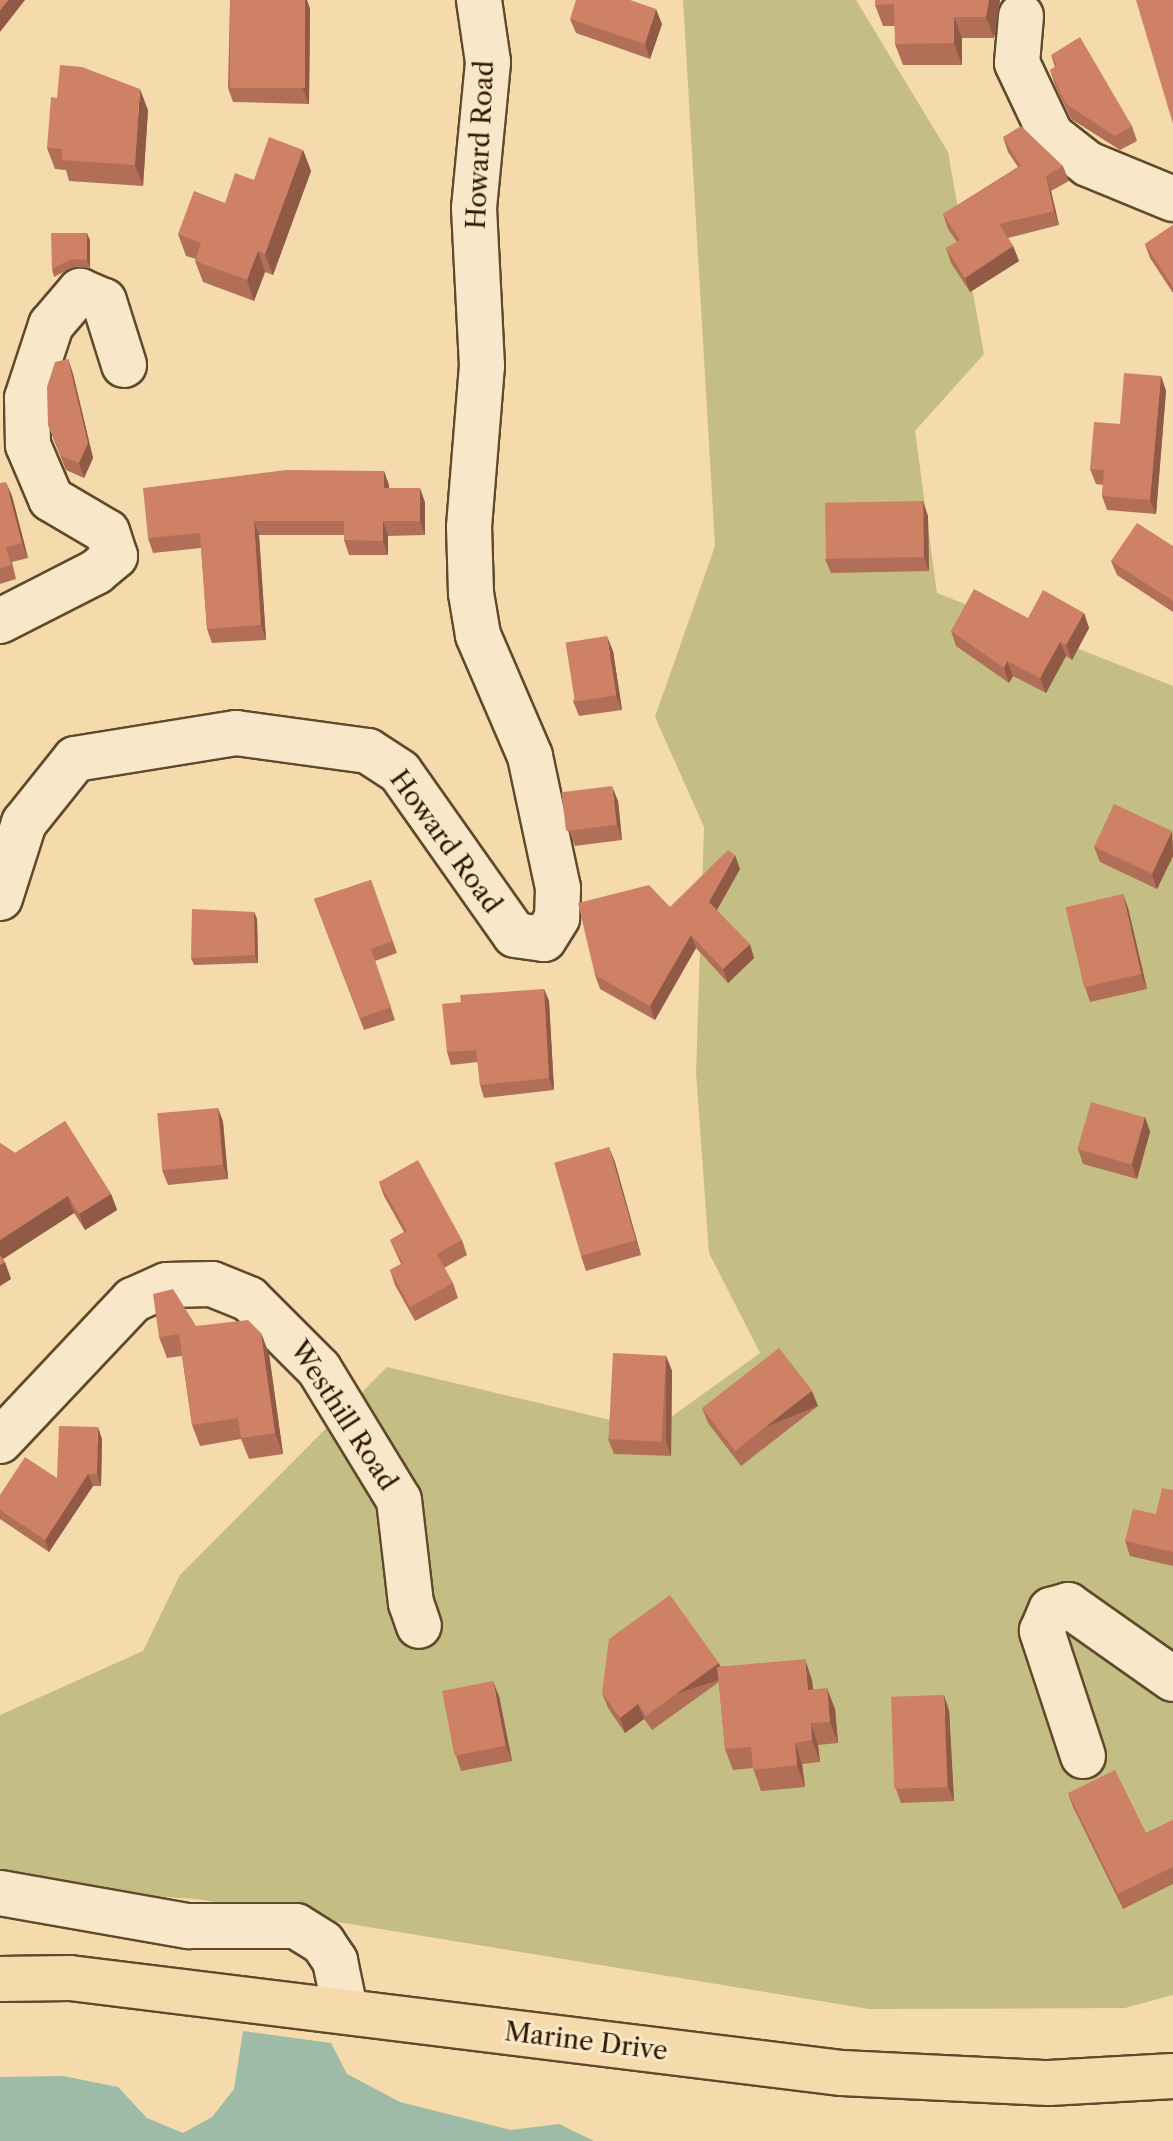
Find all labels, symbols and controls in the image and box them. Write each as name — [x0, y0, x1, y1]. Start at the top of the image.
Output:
street label: Howard Road — [461, 60, 501, 230]
street label: Howard Road — [383, 764, 507, 920]
street label: Westhill Road — [283, 1335, 403, 1497]
street label: Marine Drive — [503, 2017, 669, 2067]

